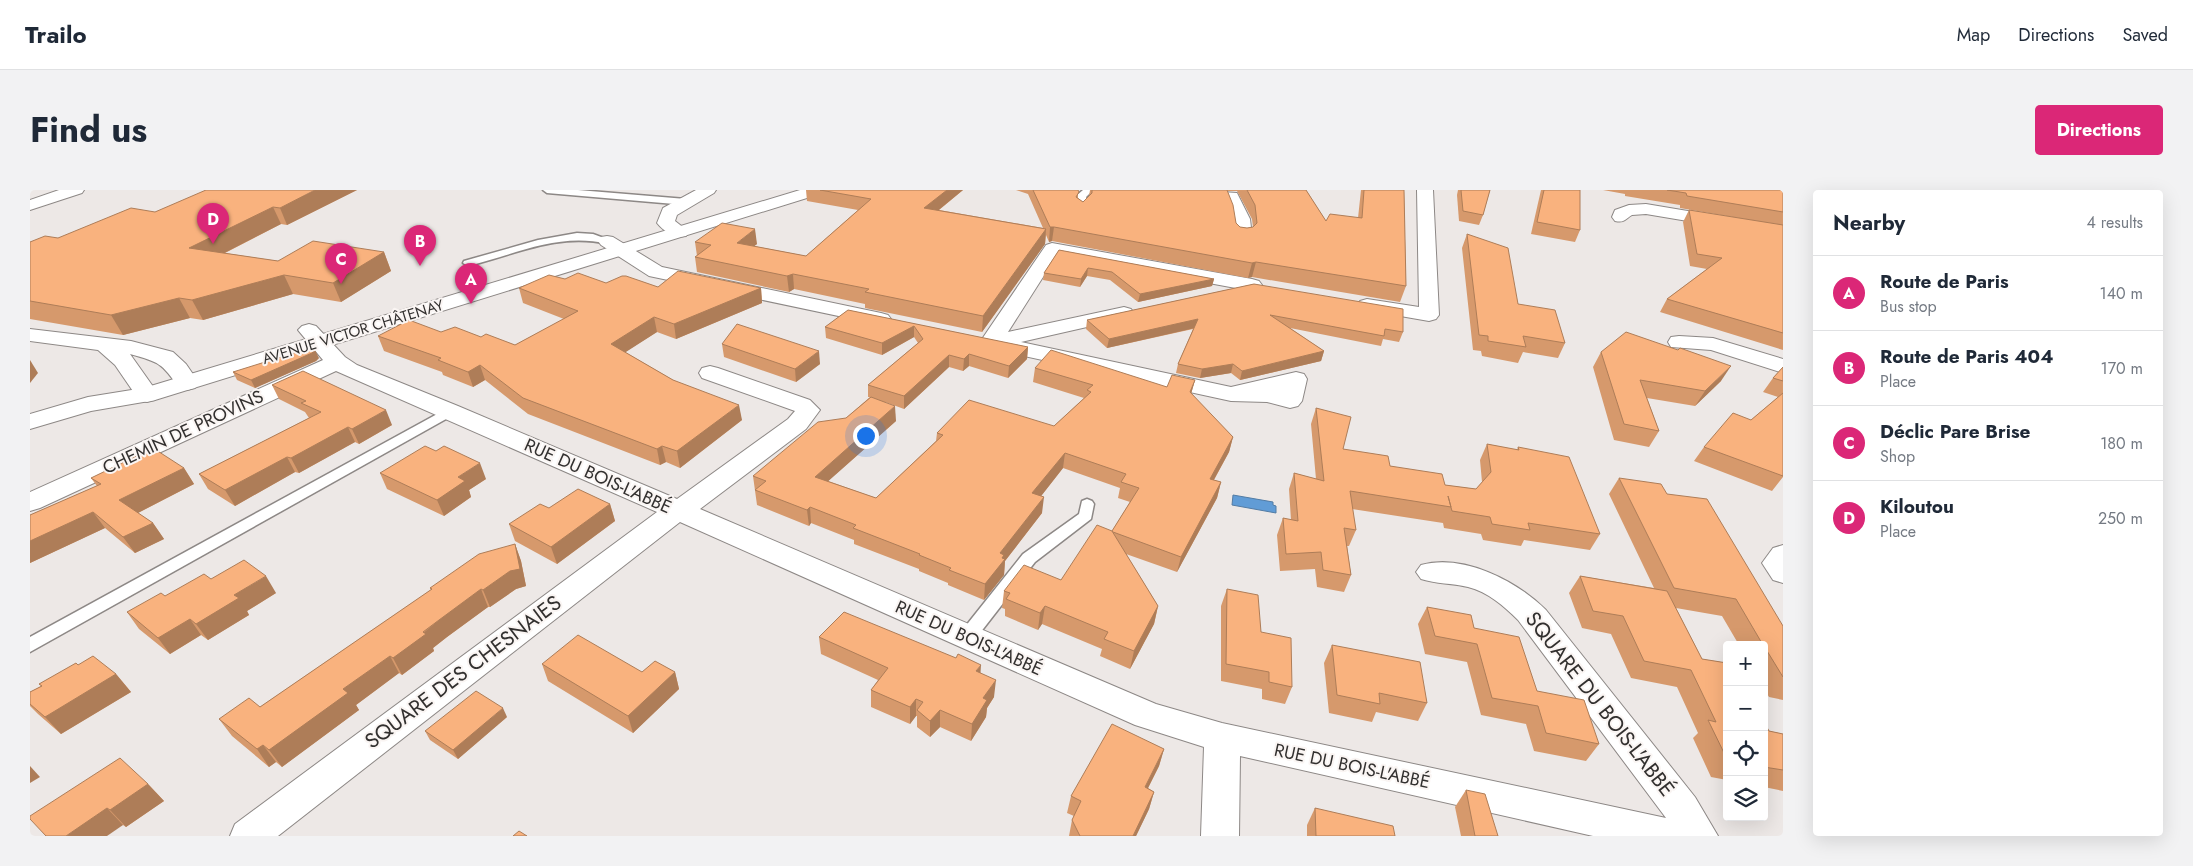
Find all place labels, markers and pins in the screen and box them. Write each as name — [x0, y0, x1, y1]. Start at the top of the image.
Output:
pin: D — [197, 203, 229, 244]
pin: B — [404, 225, 436, 266]
pin: C — [325, 243, 357, 284]
pin: A — [455, 263, 487, 304]

